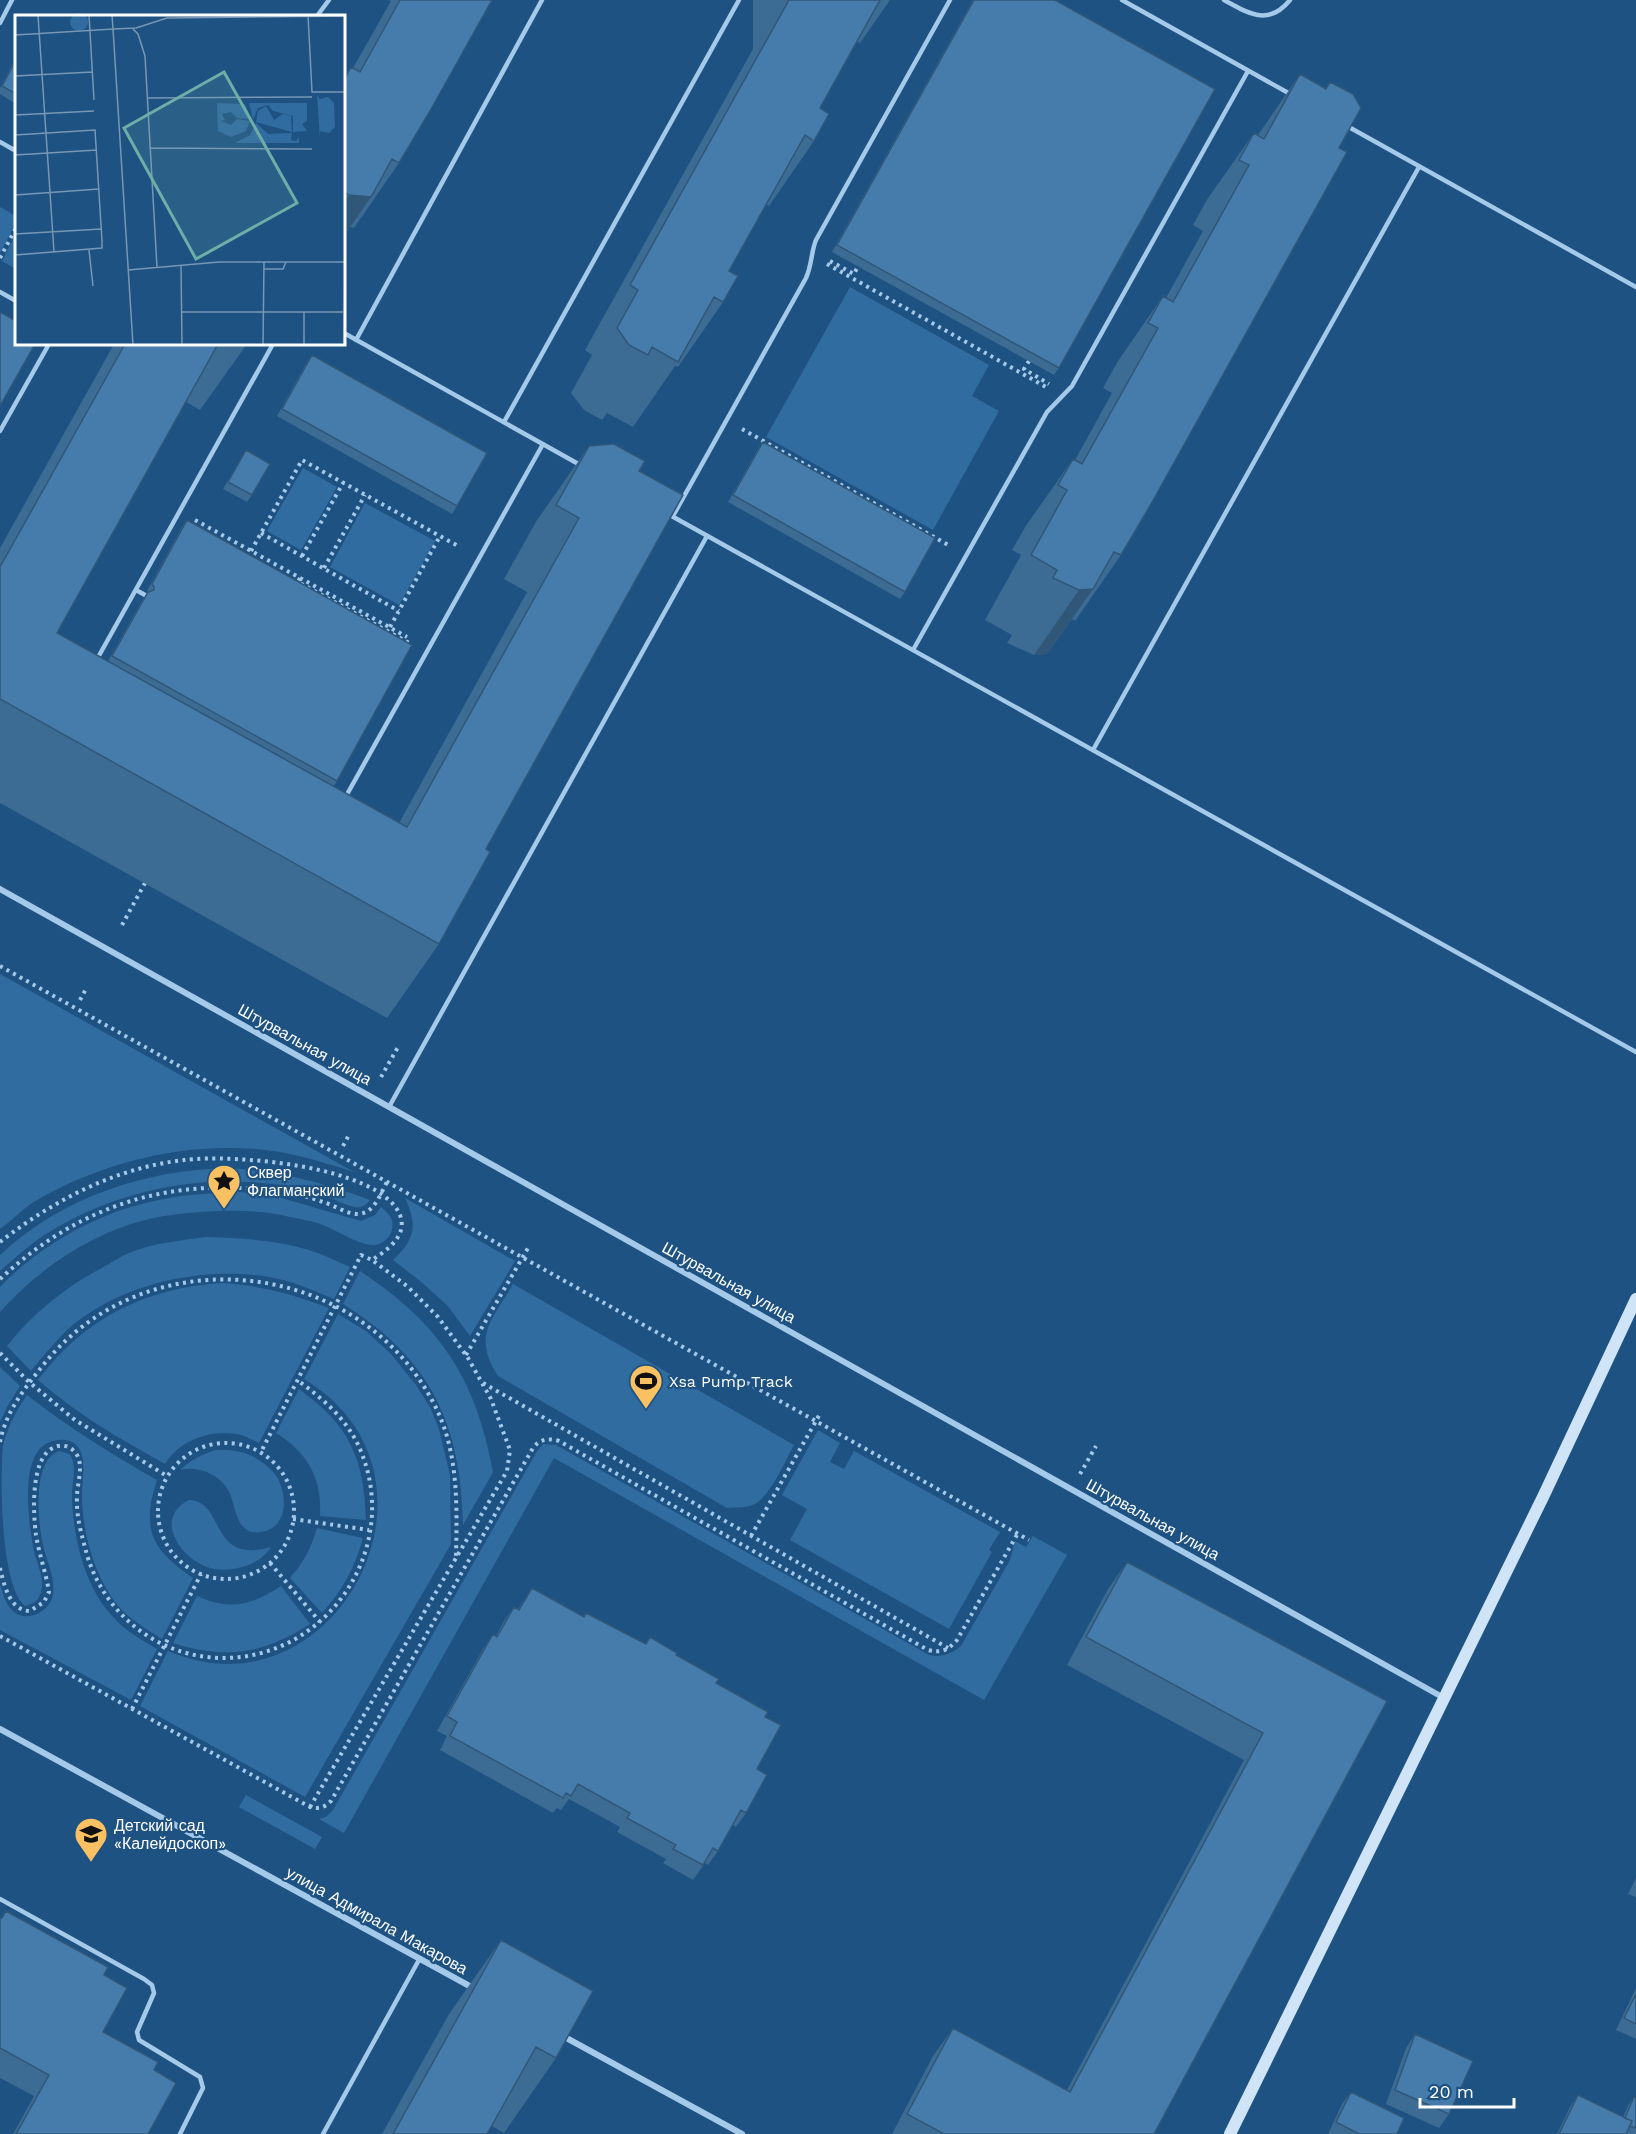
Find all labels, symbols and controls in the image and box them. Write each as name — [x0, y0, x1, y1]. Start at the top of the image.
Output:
inset map — [15, 15, 345, 345]
street label: Штурвальная улица — [235, 1000, 375, 1089]
place icon: Сквер Флагманский — [206, 1163, 242, 1210]
place label: Сквер Флагманский — [247, 1163, 344, 1200]
street label: Штурвальная улица — [659, 1238, 799, 1327]
sports icon: Xsa Pump Track — [628, 1363, 664, 1410]
place label: Xsa Pump Track — [669, 1372, 793, 1391]
street label: Штурвальная улица — [1083, 1475, 1223, 1564]
school or university icon: Детский сад «Калейдоскоп» — [73, 1816, 109, 1863]
place label: Детский сад «Калейдоскоп» — [114, 1816, 226, 1853]
street label: улица Адмирала Макарова — [283, 1863, 471, 1978]
scale bar — [1420, 2071, 1514, 2109]
text: 20 m — [1429, 2081, 1474, 2102]

